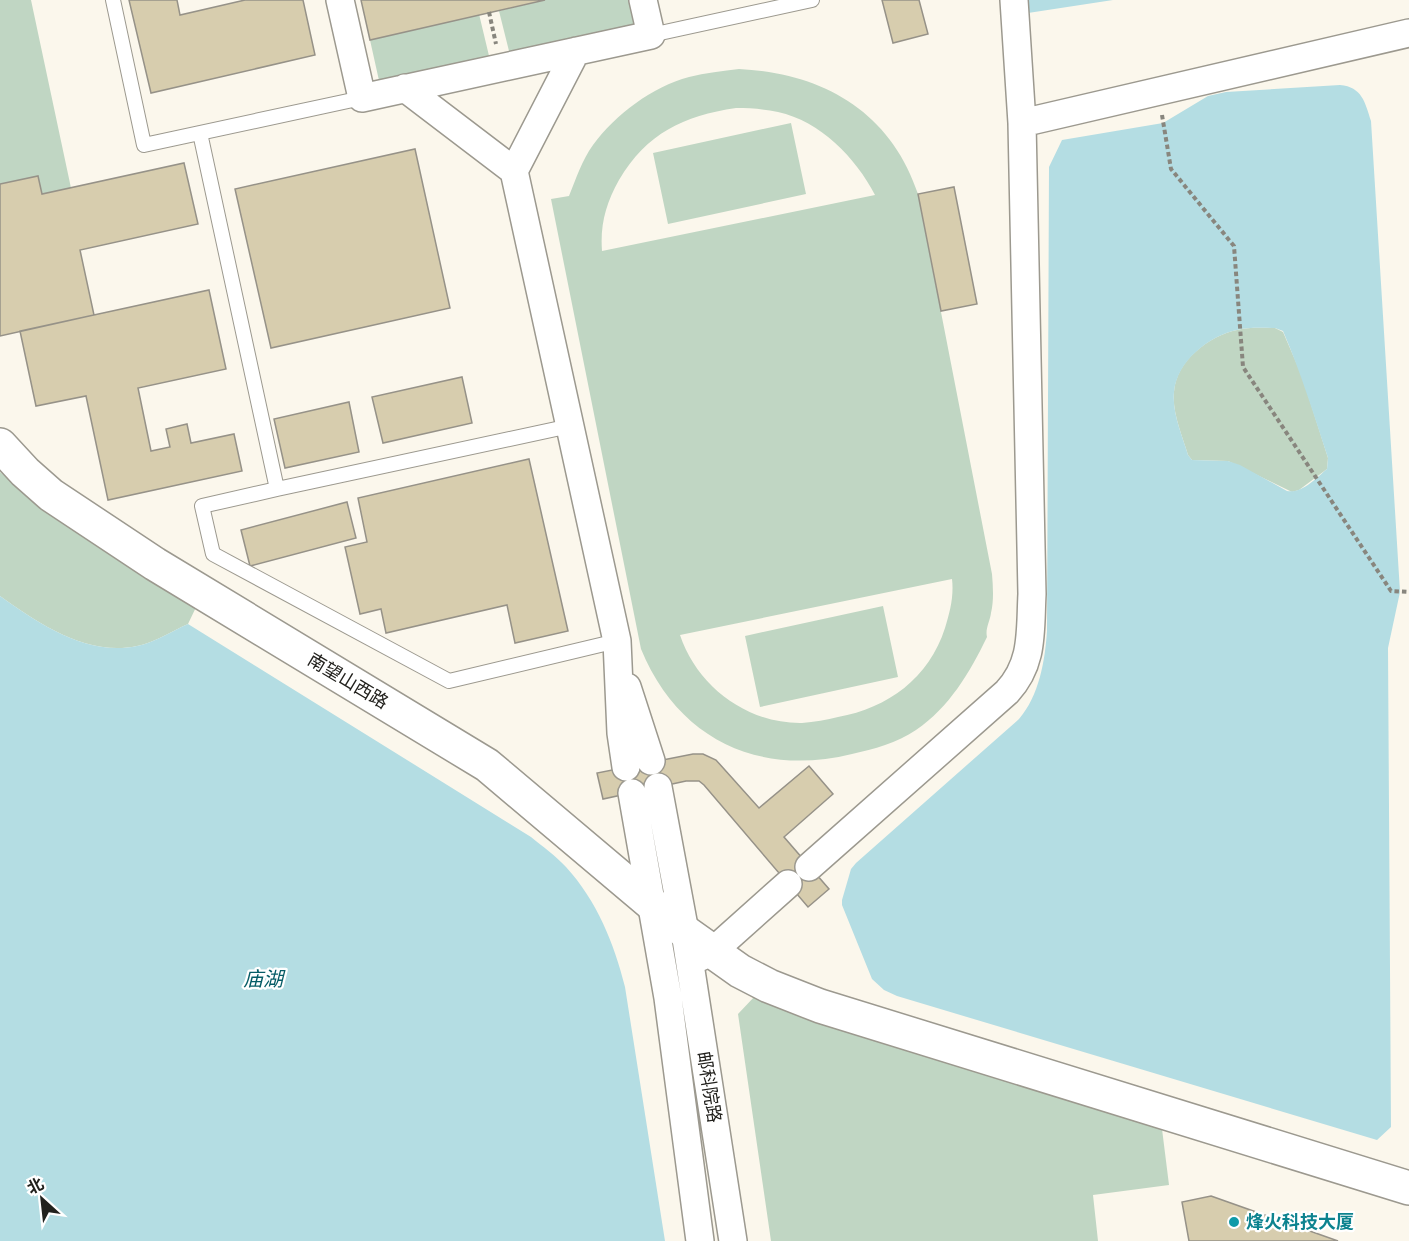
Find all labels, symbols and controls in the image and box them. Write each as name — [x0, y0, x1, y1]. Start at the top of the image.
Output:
street label: 南望山西路 — [304, 648, 393, 714]
water label: 庙湖 — [243, 966, 286, 991]
street label: 邮科院路 — [693, 1050, 726, 1124]
north arrow — [12, 1169, 72, 1229]
text: 北 — [24, 1173, 47, 1198]
place label: 烽火科技大厦 — [1246, 1210, 1354, 1233]
marker: 烽火科技大厦 — [1227, 1215, 1241, 1229]

